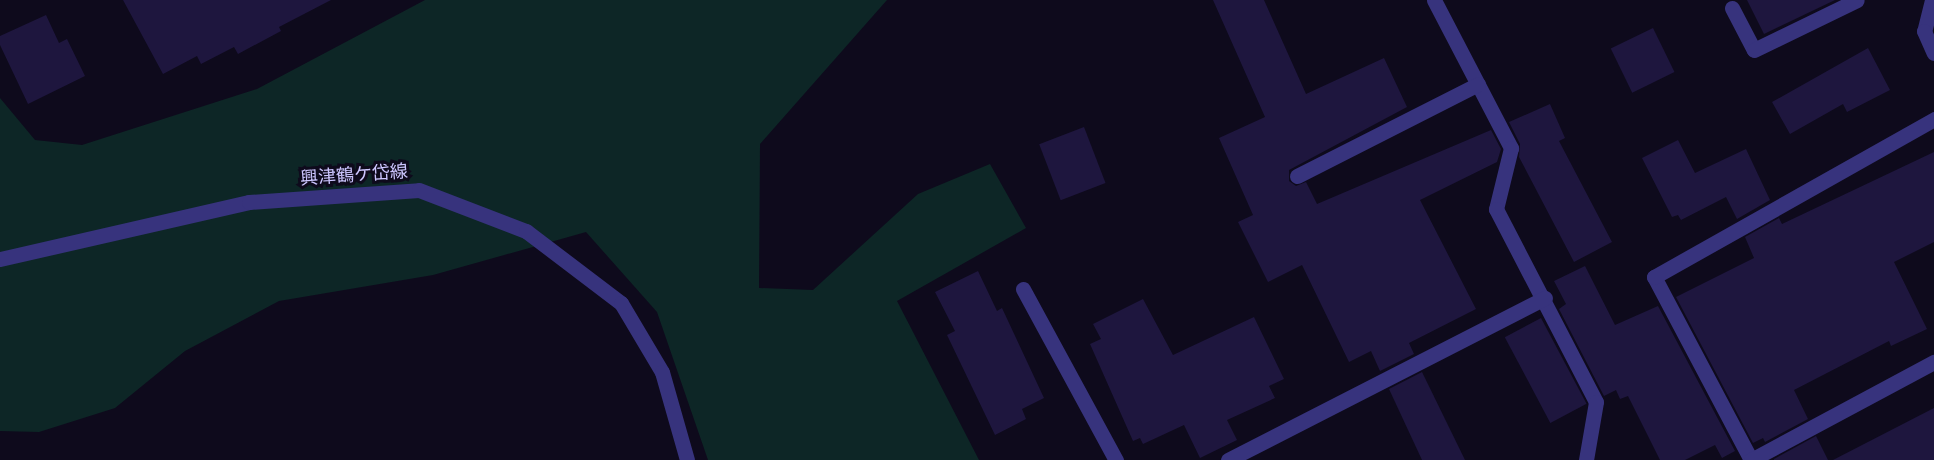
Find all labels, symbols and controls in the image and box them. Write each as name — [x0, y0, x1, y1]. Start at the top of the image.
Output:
street label: 興津鶴ケ岱線 — [299, 160, 409, 190]

